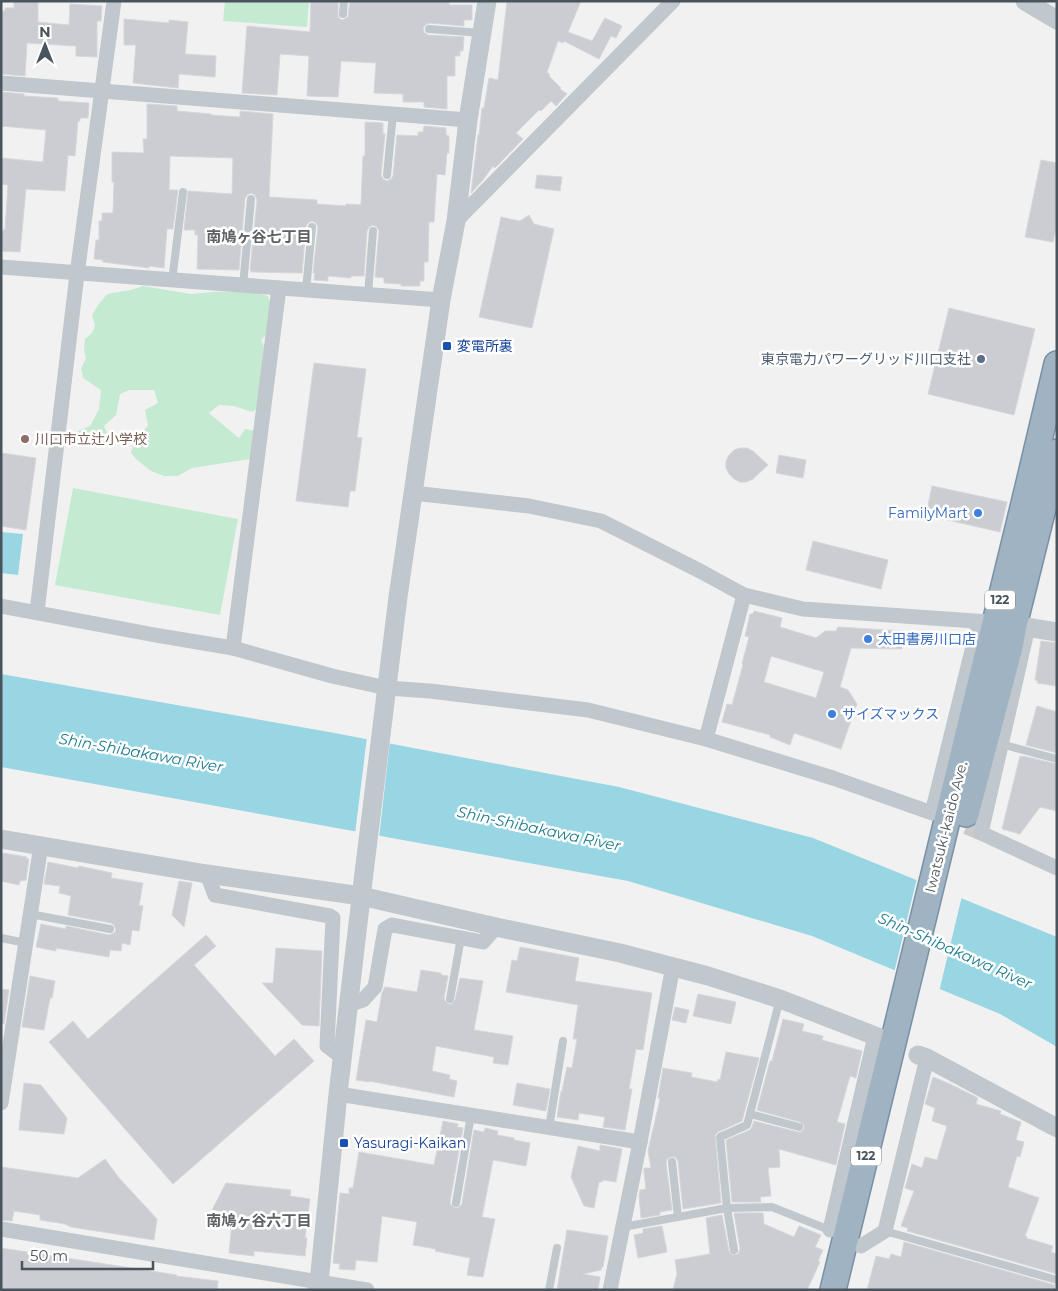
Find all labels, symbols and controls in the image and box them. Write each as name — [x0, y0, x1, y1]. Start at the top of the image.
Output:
north arrow — [20, 20, 70, 70]
text: N — [39, 23, 51, 41]
district label: 南鳩ヶ谷七丁目 — [206, 227, 312, 246]
place label: 変電所裏 — [457, 337, 513, 355]
marker: 変電所裏 — [441, 340, 453, 352]
place label: 東京電力パワーグリッド川口支社 — [761, 350, 971, 368]
marker: 東京電力パワーグリッド川口支社 — [975, 353, 987, 365]
place label: 川口市立辻小学校 — [35, 430, 147, 448]
marker: 川口市立辻小学校 — [19, 433, 31, 445]
place label: FamilyMart — [888, 504, 968, 522]
marker: FamilyMart — [972, 507, 984, 519]
road number: 122 — [985, 590, 1015, 610]
place label: 太田書房川口店 — [878, 630, 976, 648]
marker: 太田書房川口店 — [862, 633, 874, 645]
place label: サイズマックス — [842, 705, 939, 723]
marker: サイズマックス — [826, 708, 838, 720]
water label: Shin-Shibakawa River — [57, 729, 226, 776]
street label: Iwatsuki-kaido Ave. — [921, 759, 971, 894]
water label: Shin-Shibakawa River — [456, 802, 623, 855]
water label: Shin-Shibakawa River — [875, 908, 1036, 993]
place label: Yasuragi-Kaikan — [354, 1134, 466, 1152]
marker: Yasuragi-Kaikan — [338, 1137, 350, 1149]
road number: 122 — [851, 1146, 881, 1166]
district label: 南鳩ヶ谷六丁目 — [206, 1211, 312, 1230]
scale bar — [22, 1238, 154, 1270]
text: 50 m — [30, 1246, 68, 1265]

